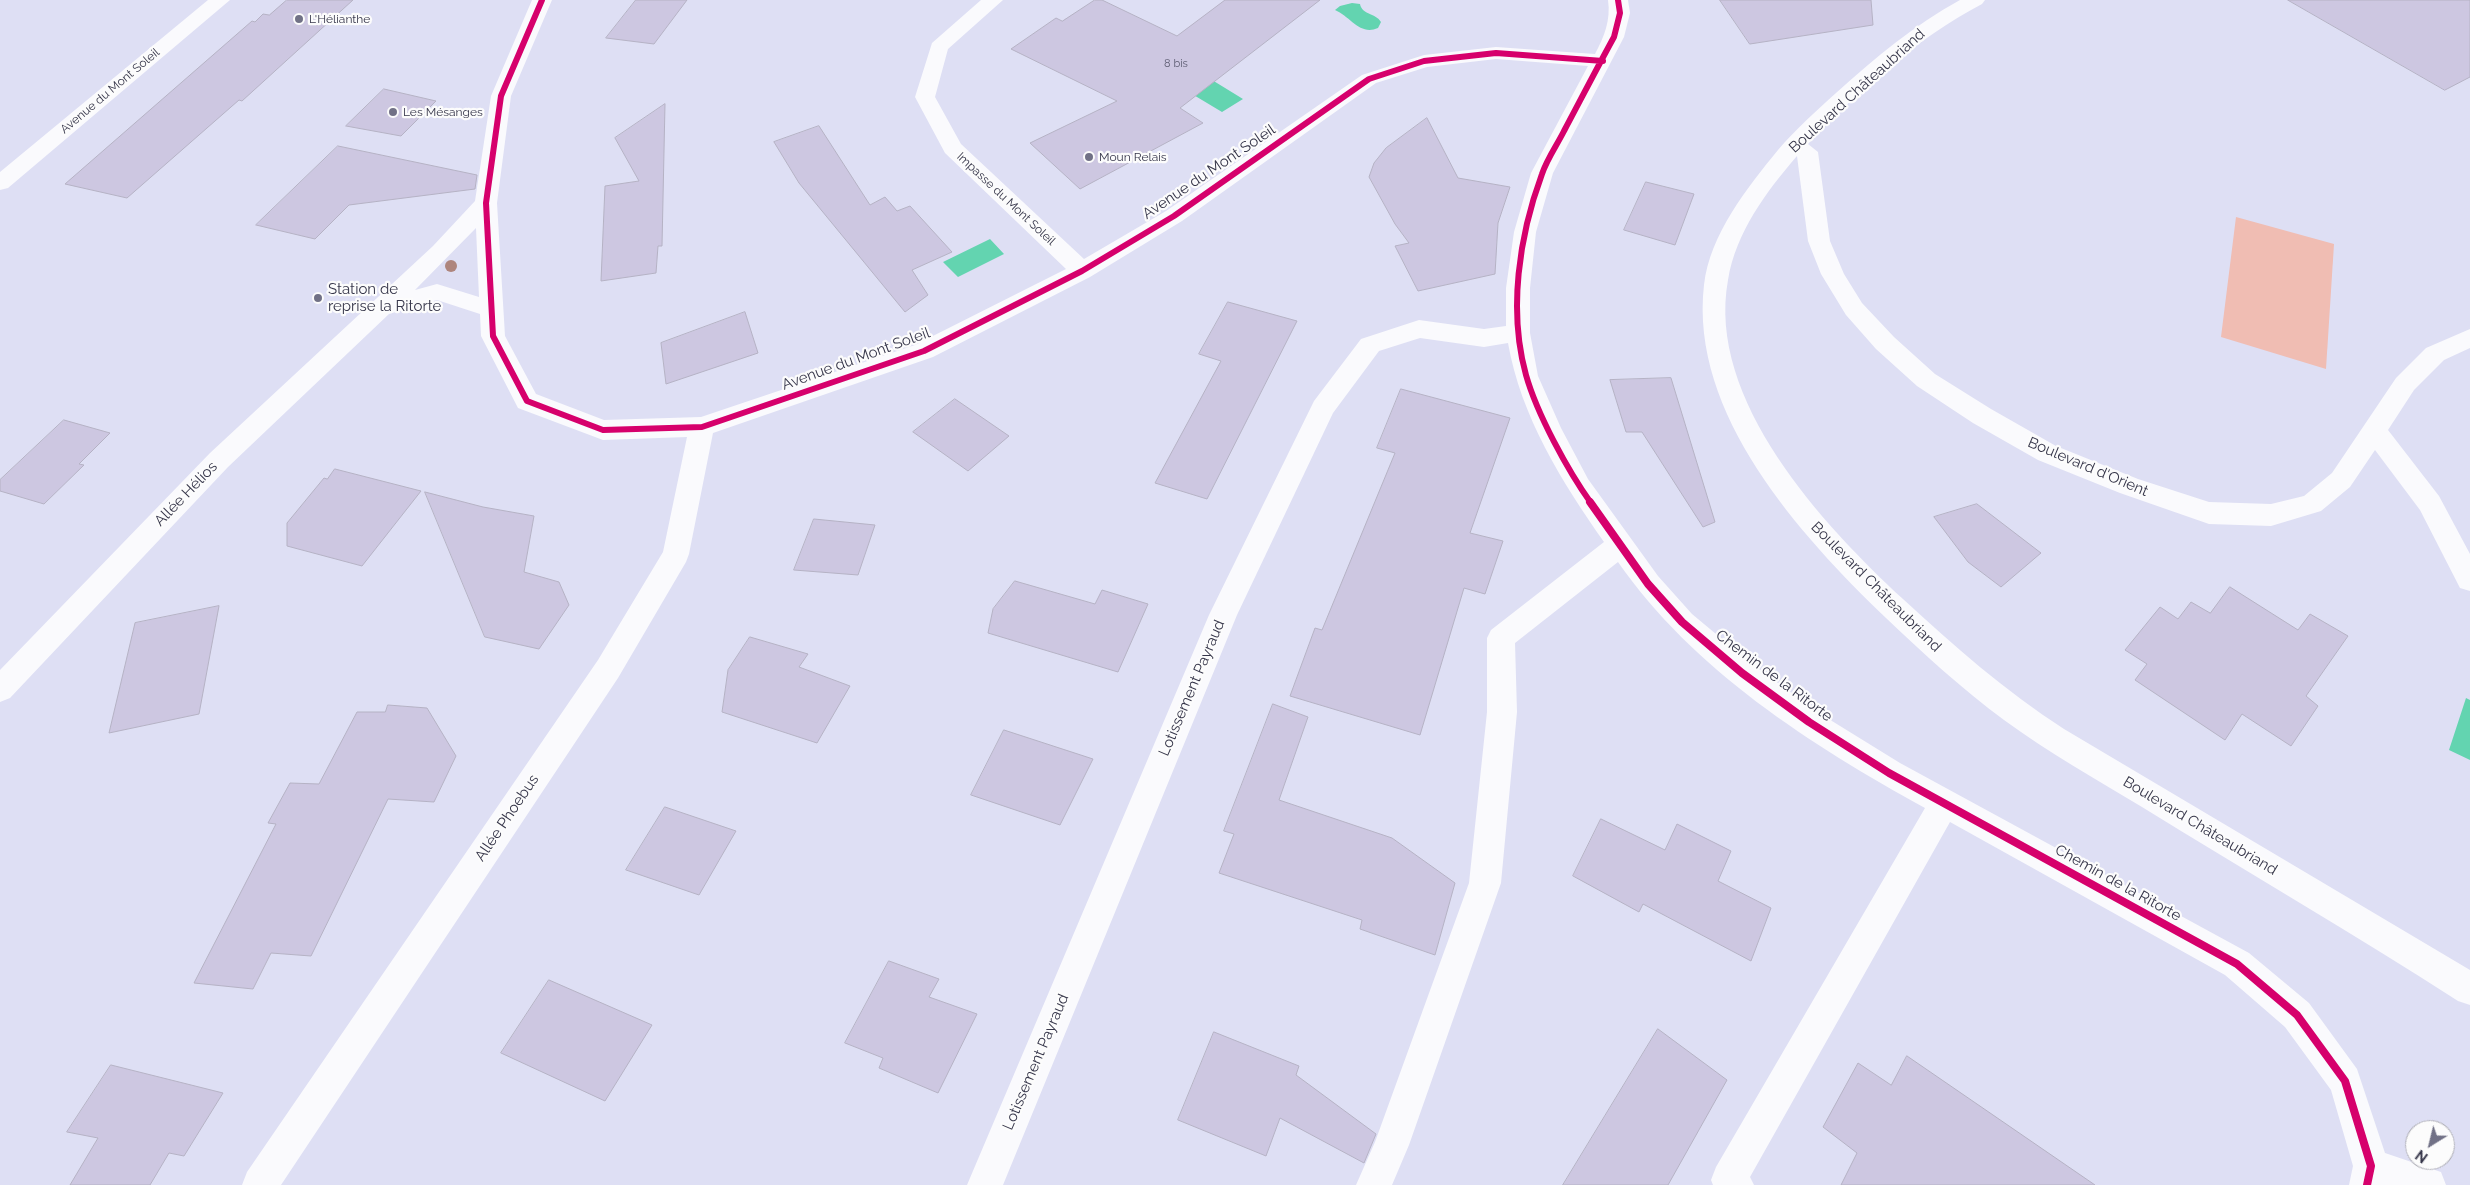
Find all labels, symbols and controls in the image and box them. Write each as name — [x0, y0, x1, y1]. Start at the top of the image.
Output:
place label: L'Hélianthe — [309, 12, 370, 26]
marker: L'Hélianthe — [293, 13, 305, 25]
street label: Boulevard Châteaubriand — [1785, 25, 1929, 157]
street label: Avenue du Mont Soleil — [57, 45, 163, 137]
house number: 8 bis — [1164, 57, 1188, 71]
place label: Les Mésanges — [403, 105, 483, 119]
marker: Les Mésanges — [387, 106, 399, 118]
street label: Avenue du Mont Soleil — [1139, 121, 1279, 223]
street label: Impasse du Mont Soleil — [954, 150, 1058, 248]
place label: Moun Relais — [1099, 150, 1167, 164]
marker: Moun Relais — [1083, 151, 1095, 163]
place label: Station de reprise la Ritorte — [328, 280, 441, 315]
marker: Station de reprise la Ritorte — [312, 292, 324, 304]
street label: Avenue du Mont Soleil — [780, 324, 932, 394]
street label: Boulevard d'Orient — [2025, 433, 2151, 501]
street label: Allée Hélios — [151, 458, 221, 530]
street label: Boulevard Châteaubriand — [1807, 518, 1945, 656]
street label: Lotissement Payraud — [1155, 617, 1229, 759]
street label: Chemin de la Ritorte — [1712, 626, 1836, 726]
street label: Allée Phoebus — [471, 771, 543, 865]
street label: Boulevard Châteaubriand — [2120, 773, 2280, 879]
street label: Chemin de la Ritorte — [2052, 841, 2184, 925]
street label: Lotissement Payraud — [999, 991, 1073, 1133]
north arrow — [2405, 1120, 2455, 1170]
text: N — [2413, 1147, 2431, 1166]

